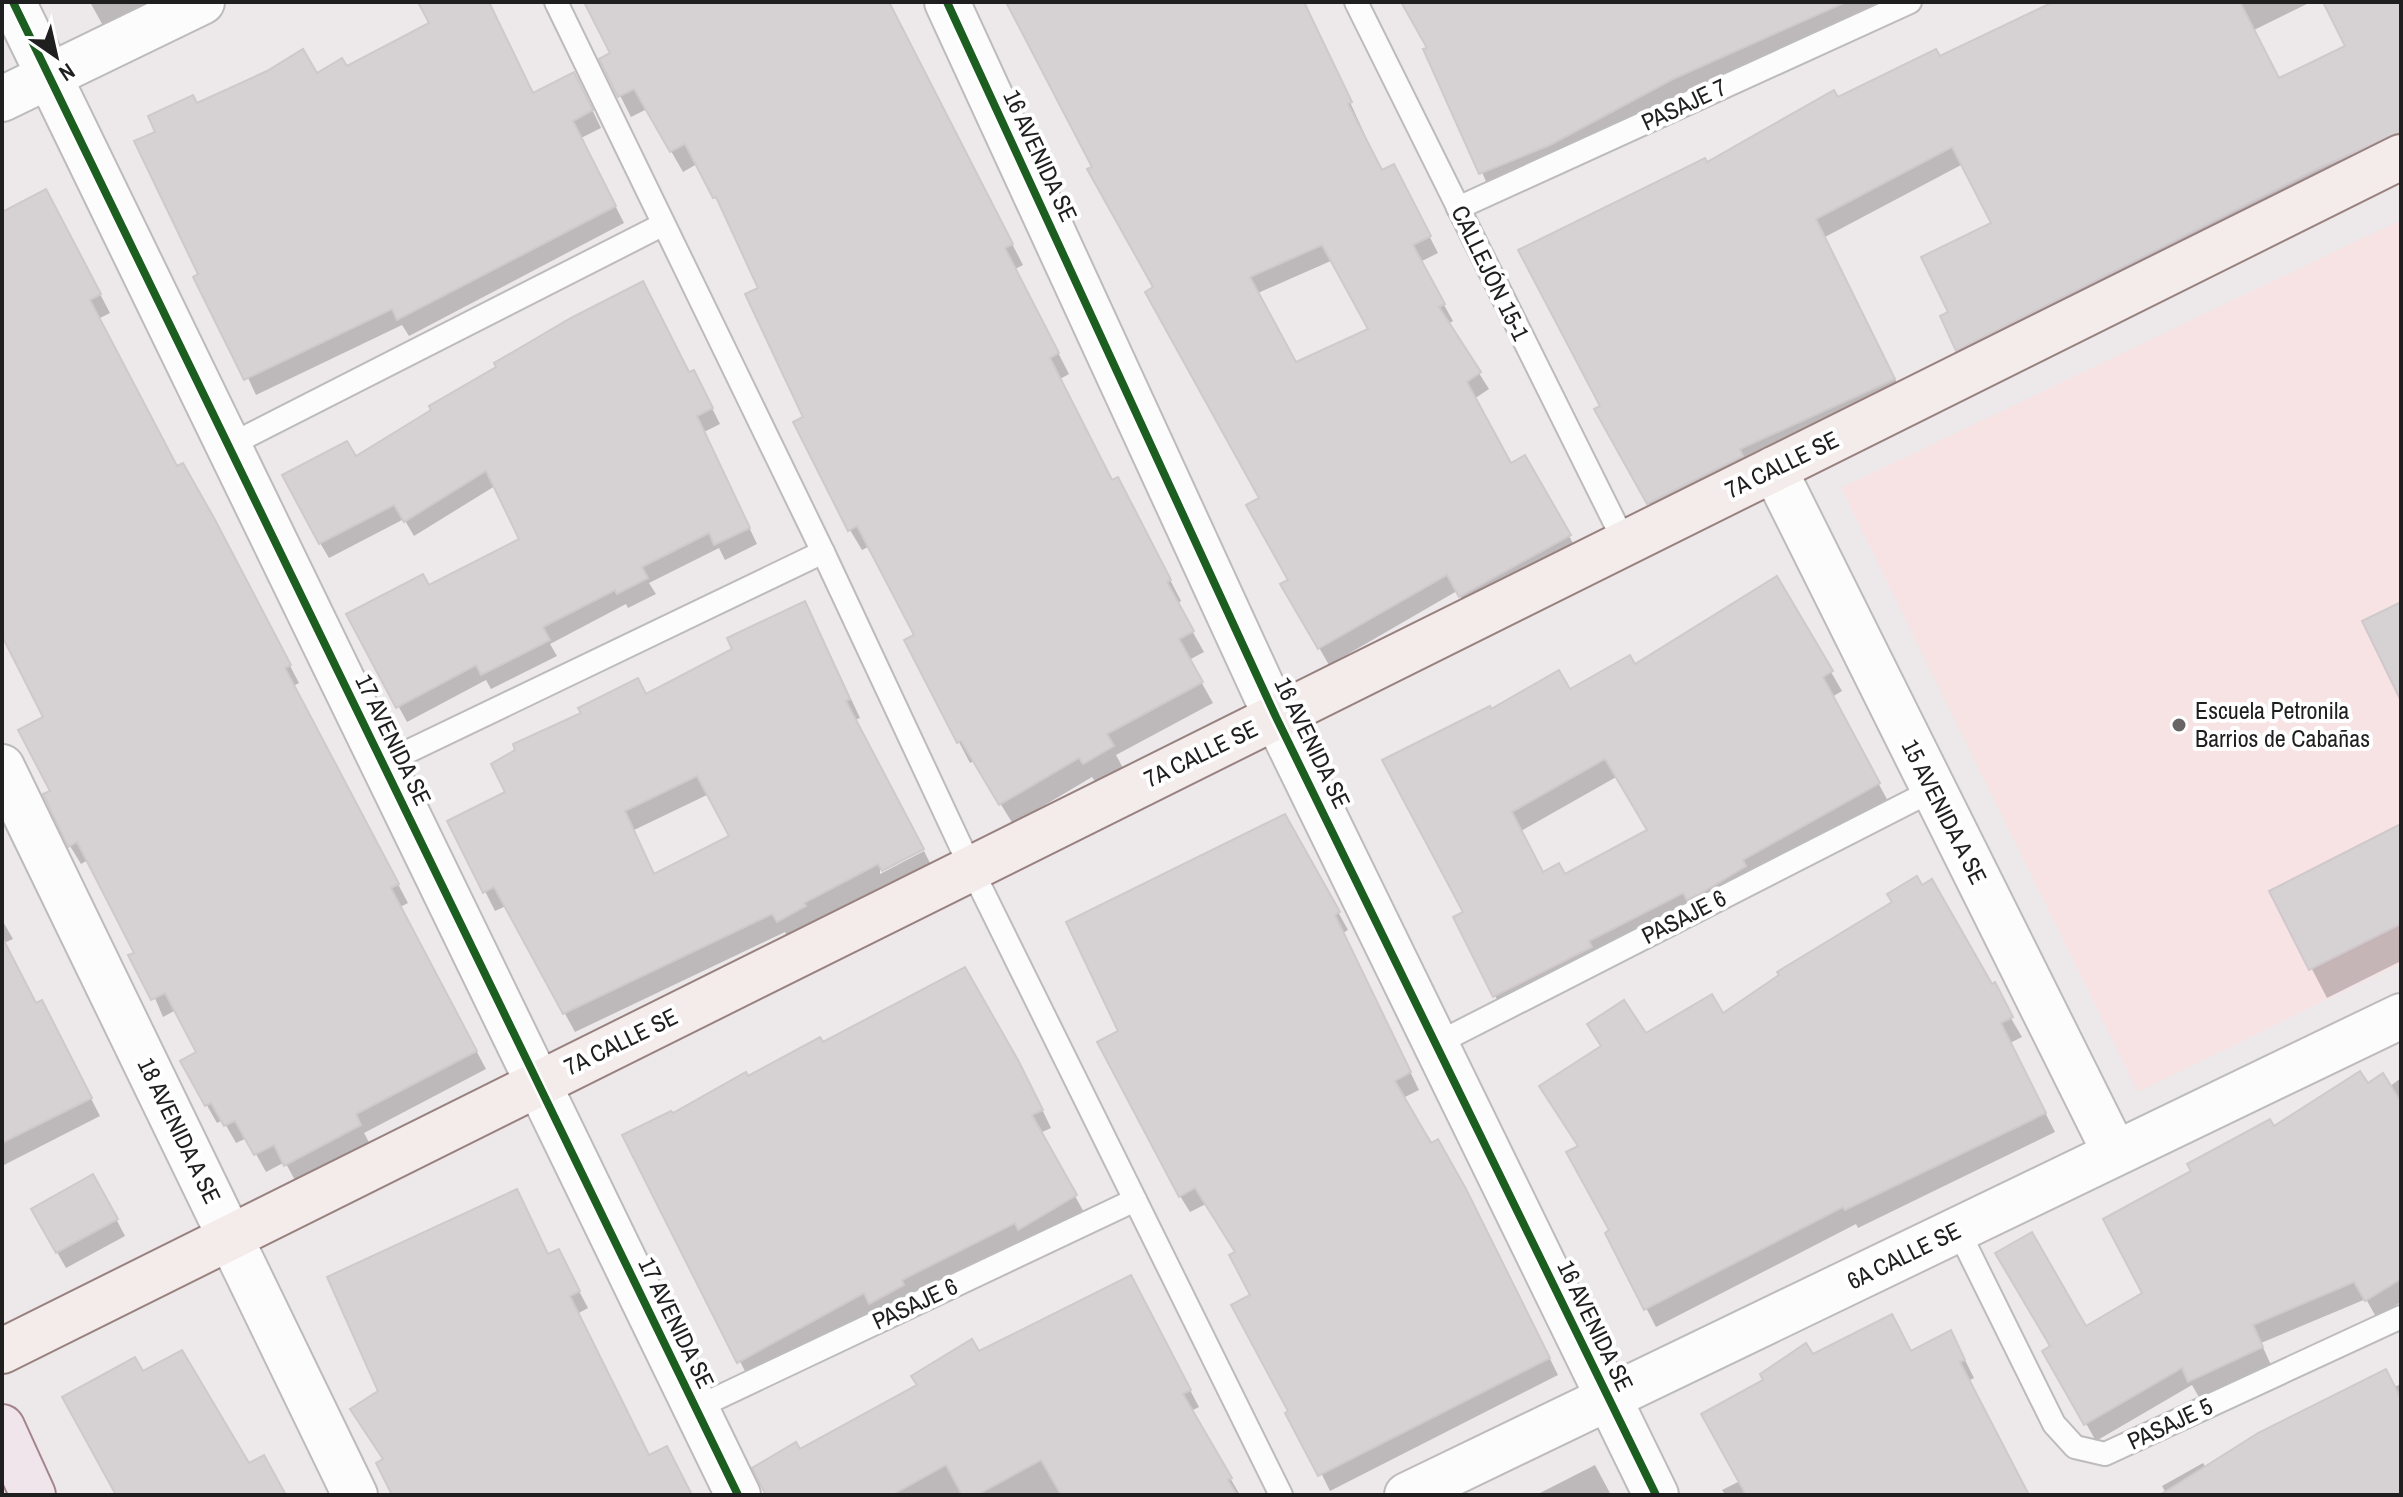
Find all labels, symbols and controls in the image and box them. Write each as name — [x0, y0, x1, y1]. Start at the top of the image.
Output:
north arrow — [16, 16, 96, 96]
text: N — [53, 57, 81, 89]
street label: PASAJE 7 — [1636, 70, 1731, 138]
street label: 16 AVENIDA SE — [996, 85, 1085, 227]
street label: CALLEJÓN 15-1 — [1444, 200, 1537, 345]
street label: 7A CALLE SE — [1719, 423, 1844, 505]
street label: 17 AVENIDA SE — [348, 669, 439, 810]
street label: 16 AVENIDA SE — [1267, 672, 1358, 813]
place label: Escuela Petronila Barrios de Cabañas — [2195, 694, 2370, 754]
street label: 7A CALLE SE — [1138, 712, 1263, 794]
marker: Escuela Petronila Barrios de Cabañas — [2170, 716, 2188, 734]
street label: 15 AVENIDA A SE — [1895, 734, 1995, 889]
street label: PASAJE 6 — [1636, 881, 1731, 951]
street label: 7A CALLE SE — [558, 1000, 683, 1082]
street label: 18 AVENIDA A SE — [131, 1052, 229, 1209]
street label: 6A CALLE SE — [1841, 1214, 1966, 1296]
street label: 17 AVENIDA SE — [631, 1252, 722, 1393]
street label: 16 AVENIDA SE — [1550, 1255, 1641, 1396]
street label: PASAJE 6 — [867, 1269, 962, 1337]
street label: PASAJE 5 — [2122, 1389, 2217, 1457]

